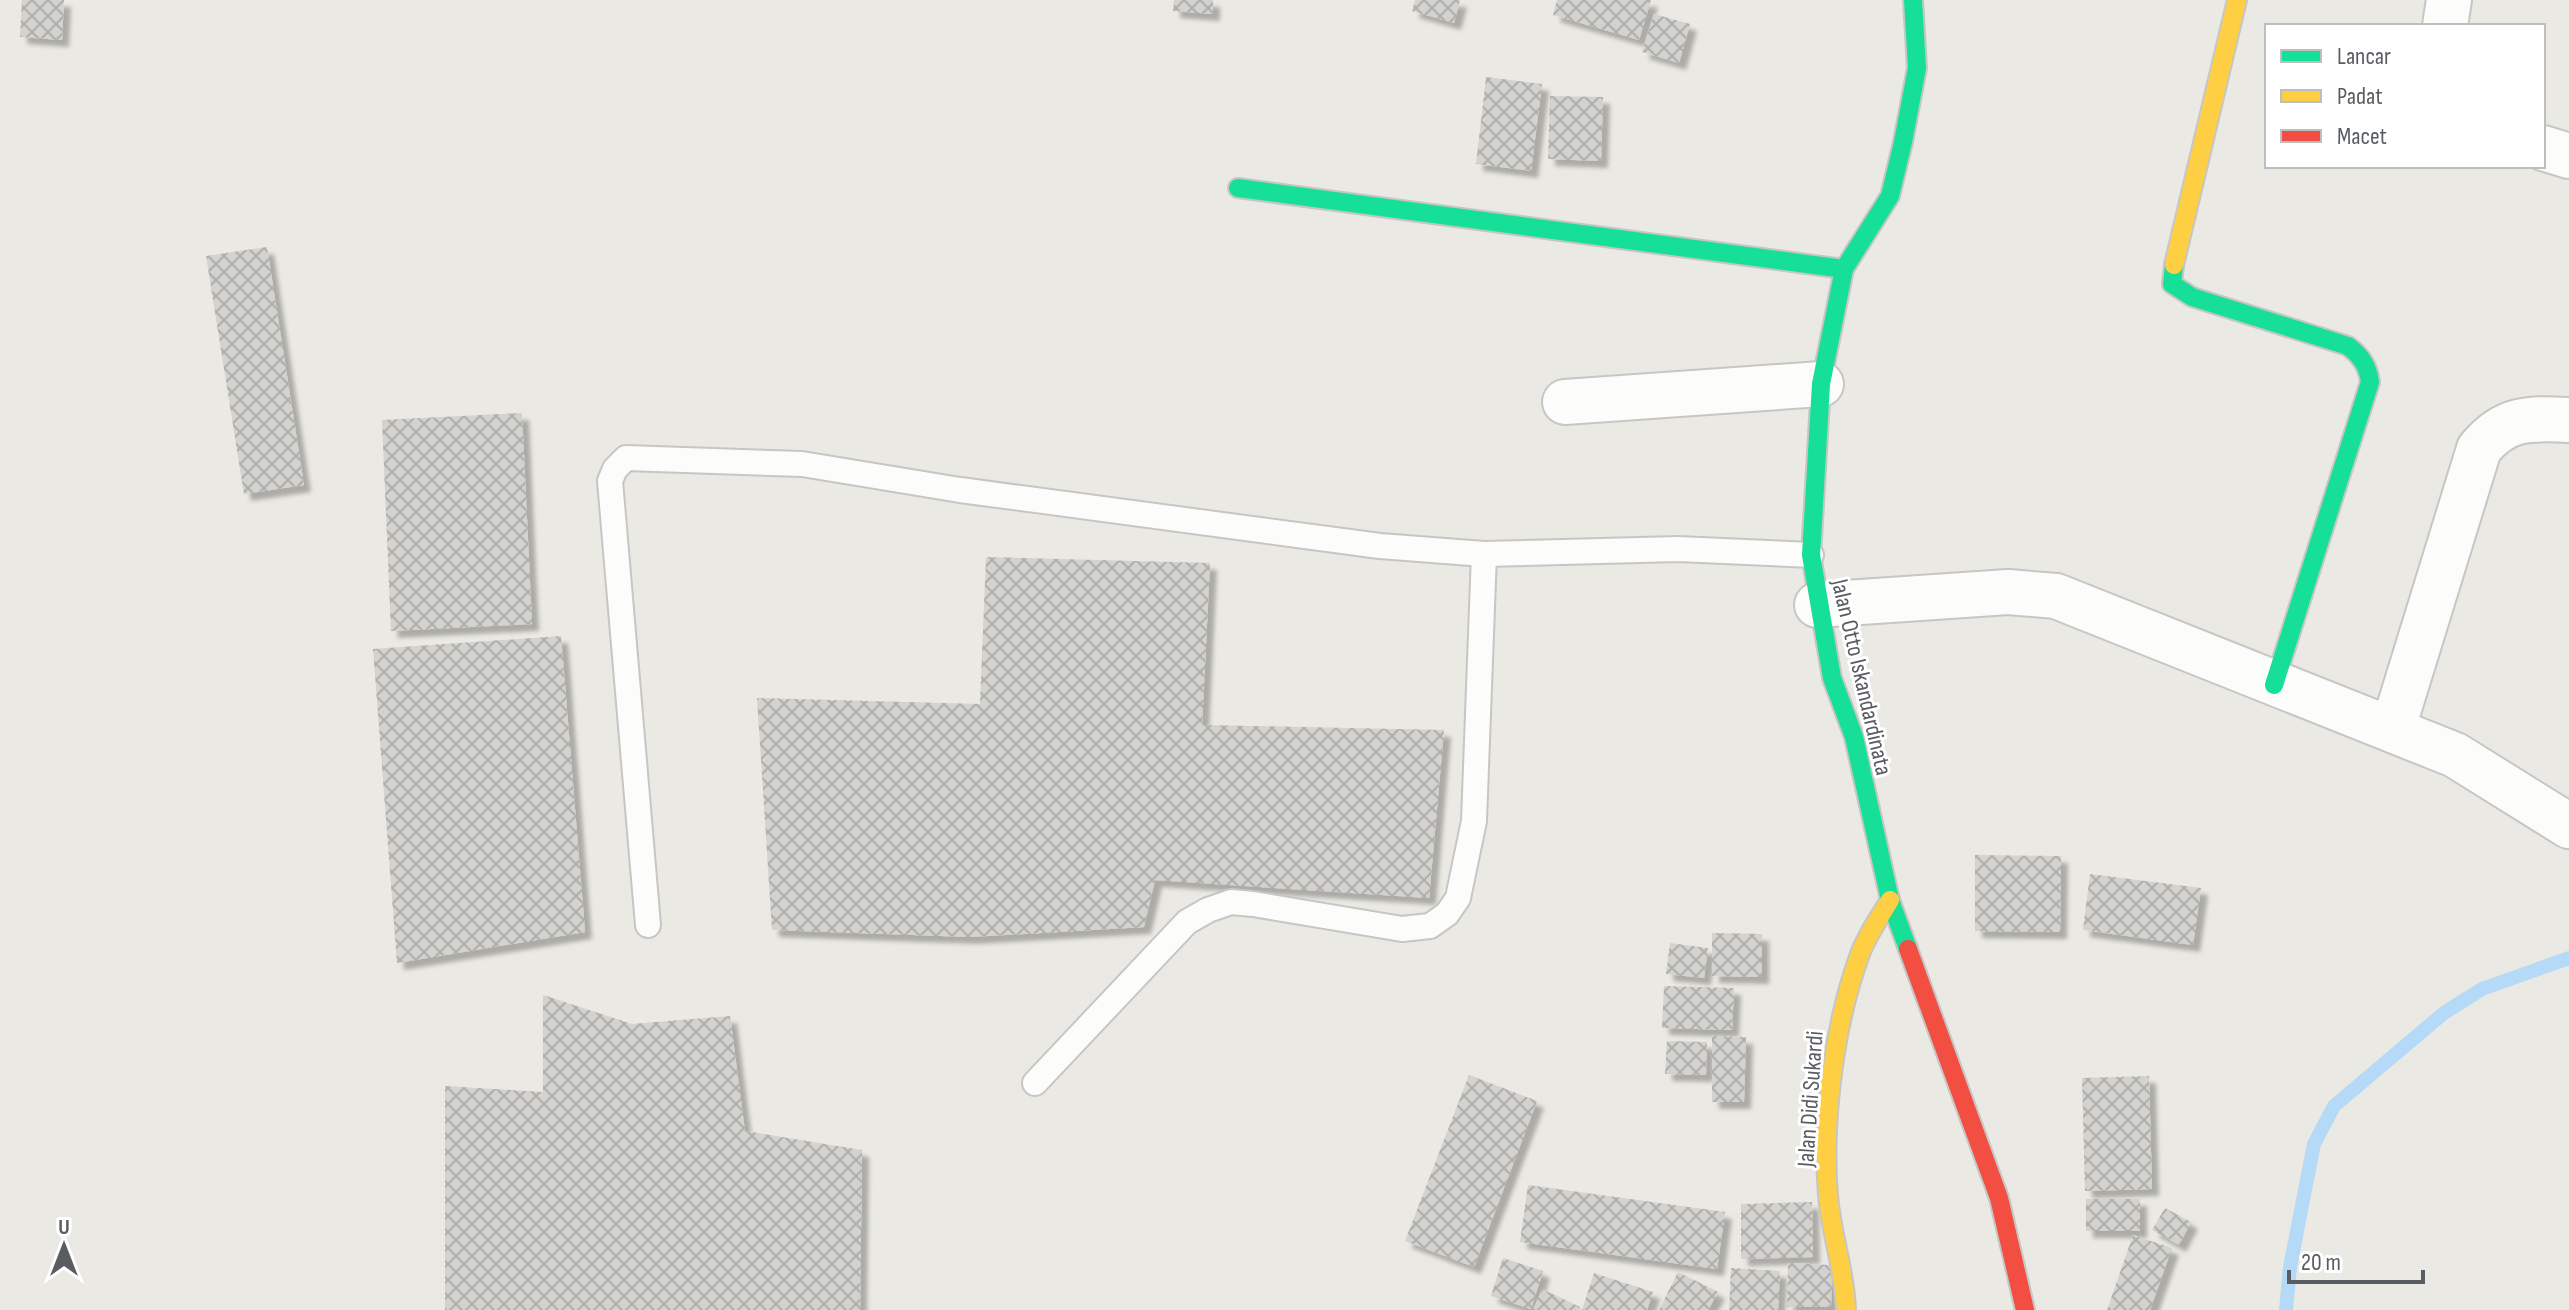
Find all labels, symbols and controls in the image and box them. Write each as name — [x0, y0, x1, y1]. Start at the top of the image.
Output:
legend — [2265, 24, 2545, 168]
text: Lancar — [2337, 42, 2391, 71]
text: Padat — [2337, 82, 2383, 111]
text: Macet — [2337, 122, 2387, 151]
street label: Jalan Otto Iskandardinata — [1825, 575, 1898, 778]
street label: Jalan Didi Sukardi — [1791, 1030, 1830, 1169]
north arrow — [24, 1206, 104, 1286]
text: U — [58, 1214, 70, 1241]
scale bar — [2289, 1234, 2423, 1284]
text: 20 m — [2301, 1248, 2341, 1277]

